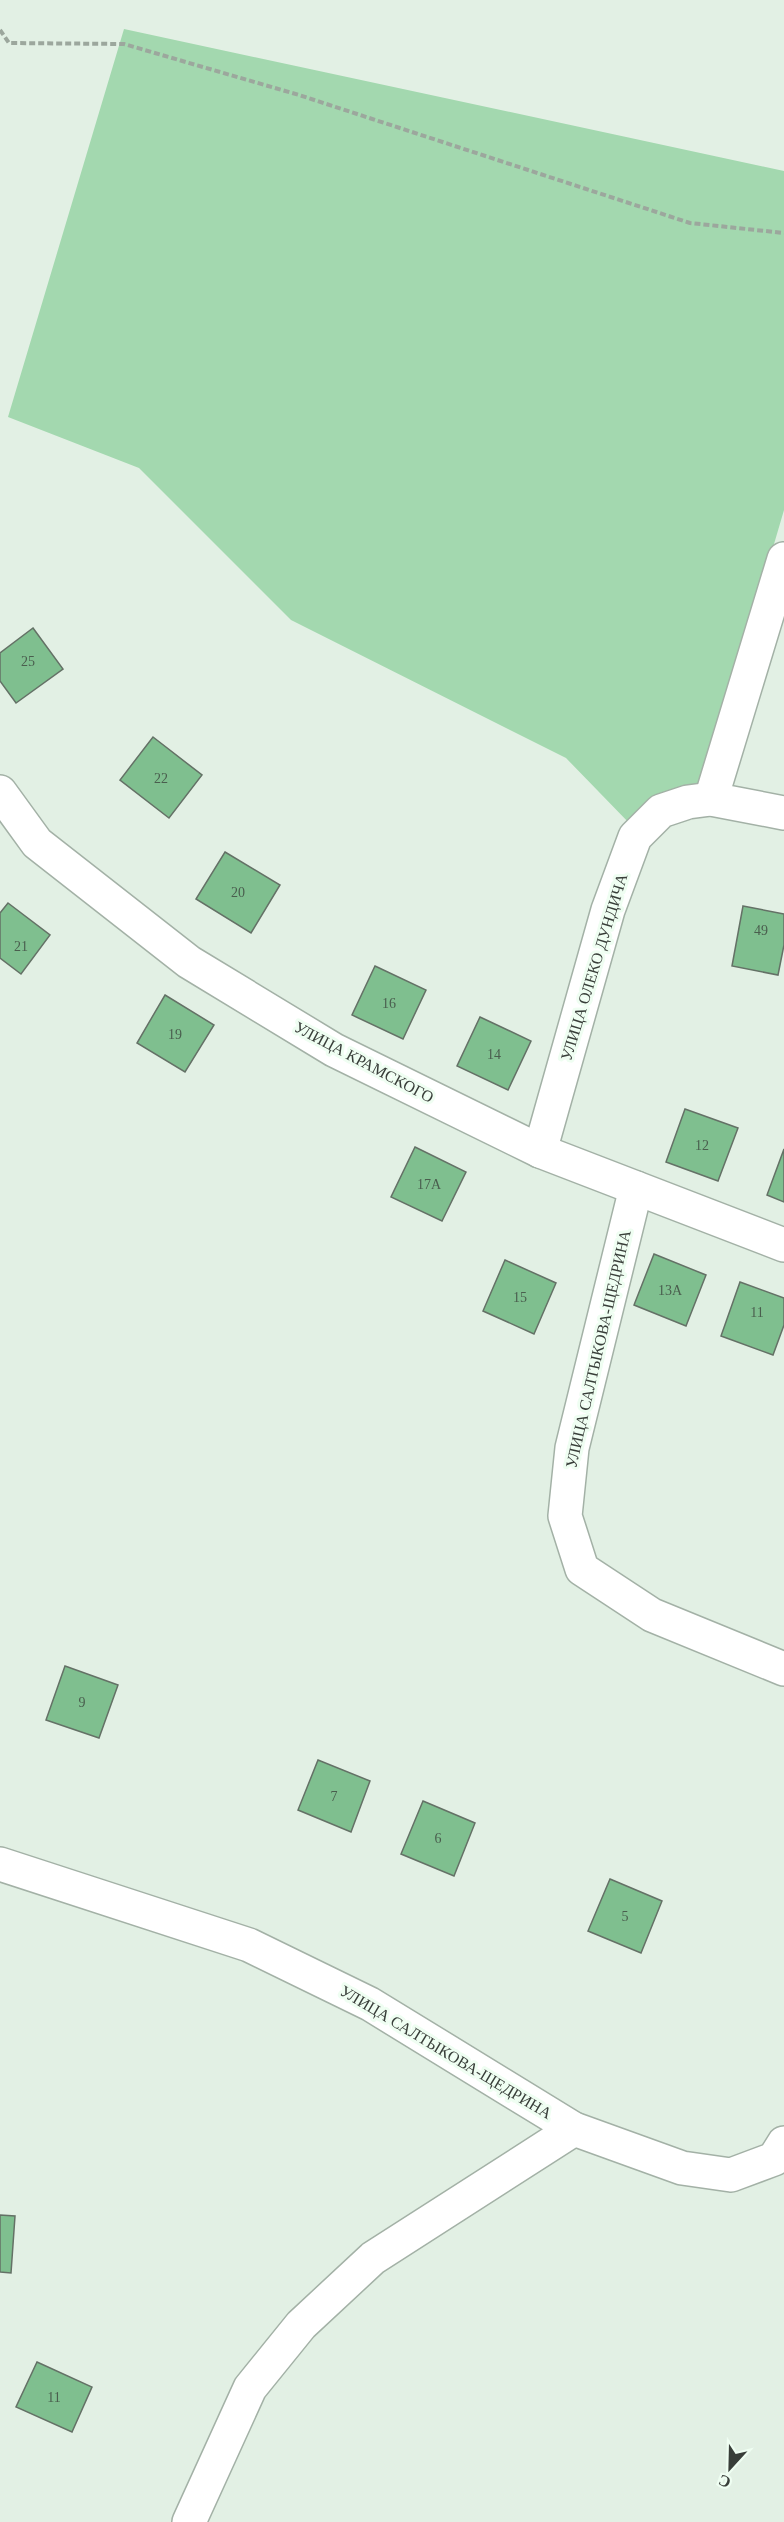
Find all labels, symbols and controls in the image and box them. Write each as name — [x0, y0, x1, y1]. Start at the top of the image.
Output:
house number: 25 — [21, 654, 35, 669]
house number: 22 — [154, 771, 168, 786]
street label: УЛИЦА ОЛЕКО ДУНДИЧА — [557, 871, 632, 1063]
house number: 20 — [231, 885, 245, 900]
house number: 49 — [754, 923, 768, 938]
house number: 21 — [14, 939, 28, 954]
house number: 16 — [382, 996, 396, 1011]
street label: УЛИЦА КРАМСКОГО — [291, 1018, 437, 1107]
house number: 19 — [168, 1027, 182, 1042]
house number: 14 — [487, 1047, 501, 1062]
house number: 12 — [695, 1138, 709, 1153]
house number: 17А — [417, 1177, 442, 1192]
street label: УЛИЦА САЛТЫКОВА-ЩЕДРИНА — [562, 1228, 635, 1470]
house number: 13А — [658, 1283, 683, 1298]
house number: 15 — [513, 1290, 527, 1305]
house number: 11 — [750, 1305, 764, 1320]
house number: 9 — [79, 1695, 86, 1710]
house number: 7 — [331, 1789, 338, 1804]
house number: 6 — [435, 1831, 442, 1846]
house number: 5 — [622, 1909, 629, 1924]
street label: УЛИЦА САЛТЫКОВА-ЩЕДРИНА — [337, 1982, 555, 2123]
house number: 11 — [47, 2390, 61, 2405]
north arrow — [700, 2438, 760, 2498]
text: С — [716, 2471, 733, 2491]

